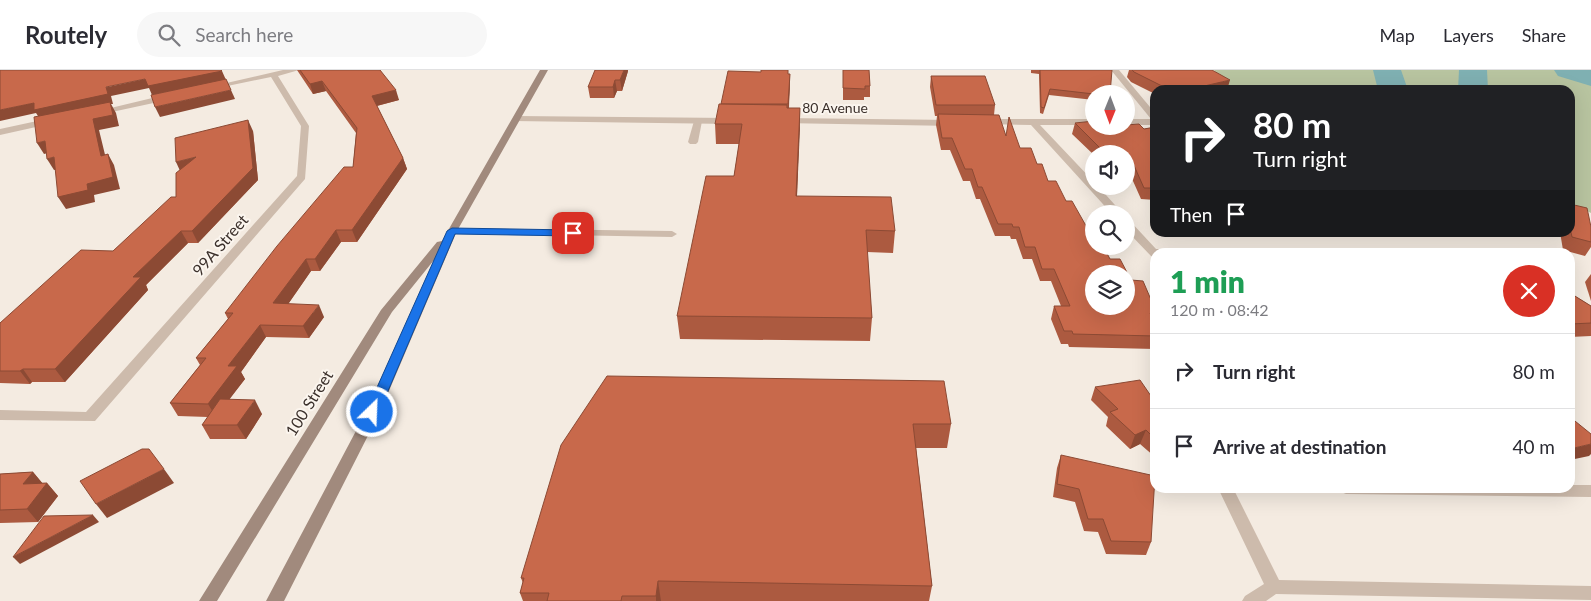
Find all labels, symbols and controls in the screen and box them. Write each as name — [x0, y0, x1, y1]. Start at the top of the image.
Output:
search box — [137, 12, 487, 57]
text: Routely — [25, 20, 107, 49]
icon: search — [155, 21, 183, 49]
text: Search here — [195, 23, 293, 46]
text: Map — [1379, 24, 1415, 46]
text: Layers — [1443, 24, 1494, 46]
text: Share — [1522, 24, 1566, 46]
north arrow — [1085, 85, 1135, 135]
map controls — [1085, 85, 1135, 315]
street label: 80 Avenue — [802, 99, 868, 116]
text: 80 m — [1253, 103, 1331, 145]
icon: right — [1170, 105, 1235, 170]
button: sound — [1085, 145, 1135, 195]
text: Turn right — [1253, 145, 1347, 172]
icon: arrive — [1222, 200, 1250, 228]
text: Then — [1170, 203, 1212, 226]
button: search — [1085, 205, 1135, 255]
street label: 99A Street — [188, 210, 252, 279]
pin — [552, 212, 594, 254]
icon: arrive — [559, 219, 587, 247]
text: 1 min — [1170, 263, 1245, 299]
button: layers — [1085, 265, 1135, 315]
button: close — [1503, 265, 1555, 317]
text: 120 m · 08:42 — [1170, 300, 1269, 319]
icon: right — [1170, 357, 1198, 385]
text: Turn right — [1213, 360, 1295, 383]
text: 80 m — [1512, 360, 1555, 383]
street label: 100 Street — [281, 366, 336, 439]
position arrow — [345, 385, 397, 437]
icon: arrive — [1170, 432, 1198, 460]
text: Arrive at destination — [1213, 435, 1386, 458]
text: 40 m — [1512, 435, 1555, 458]

